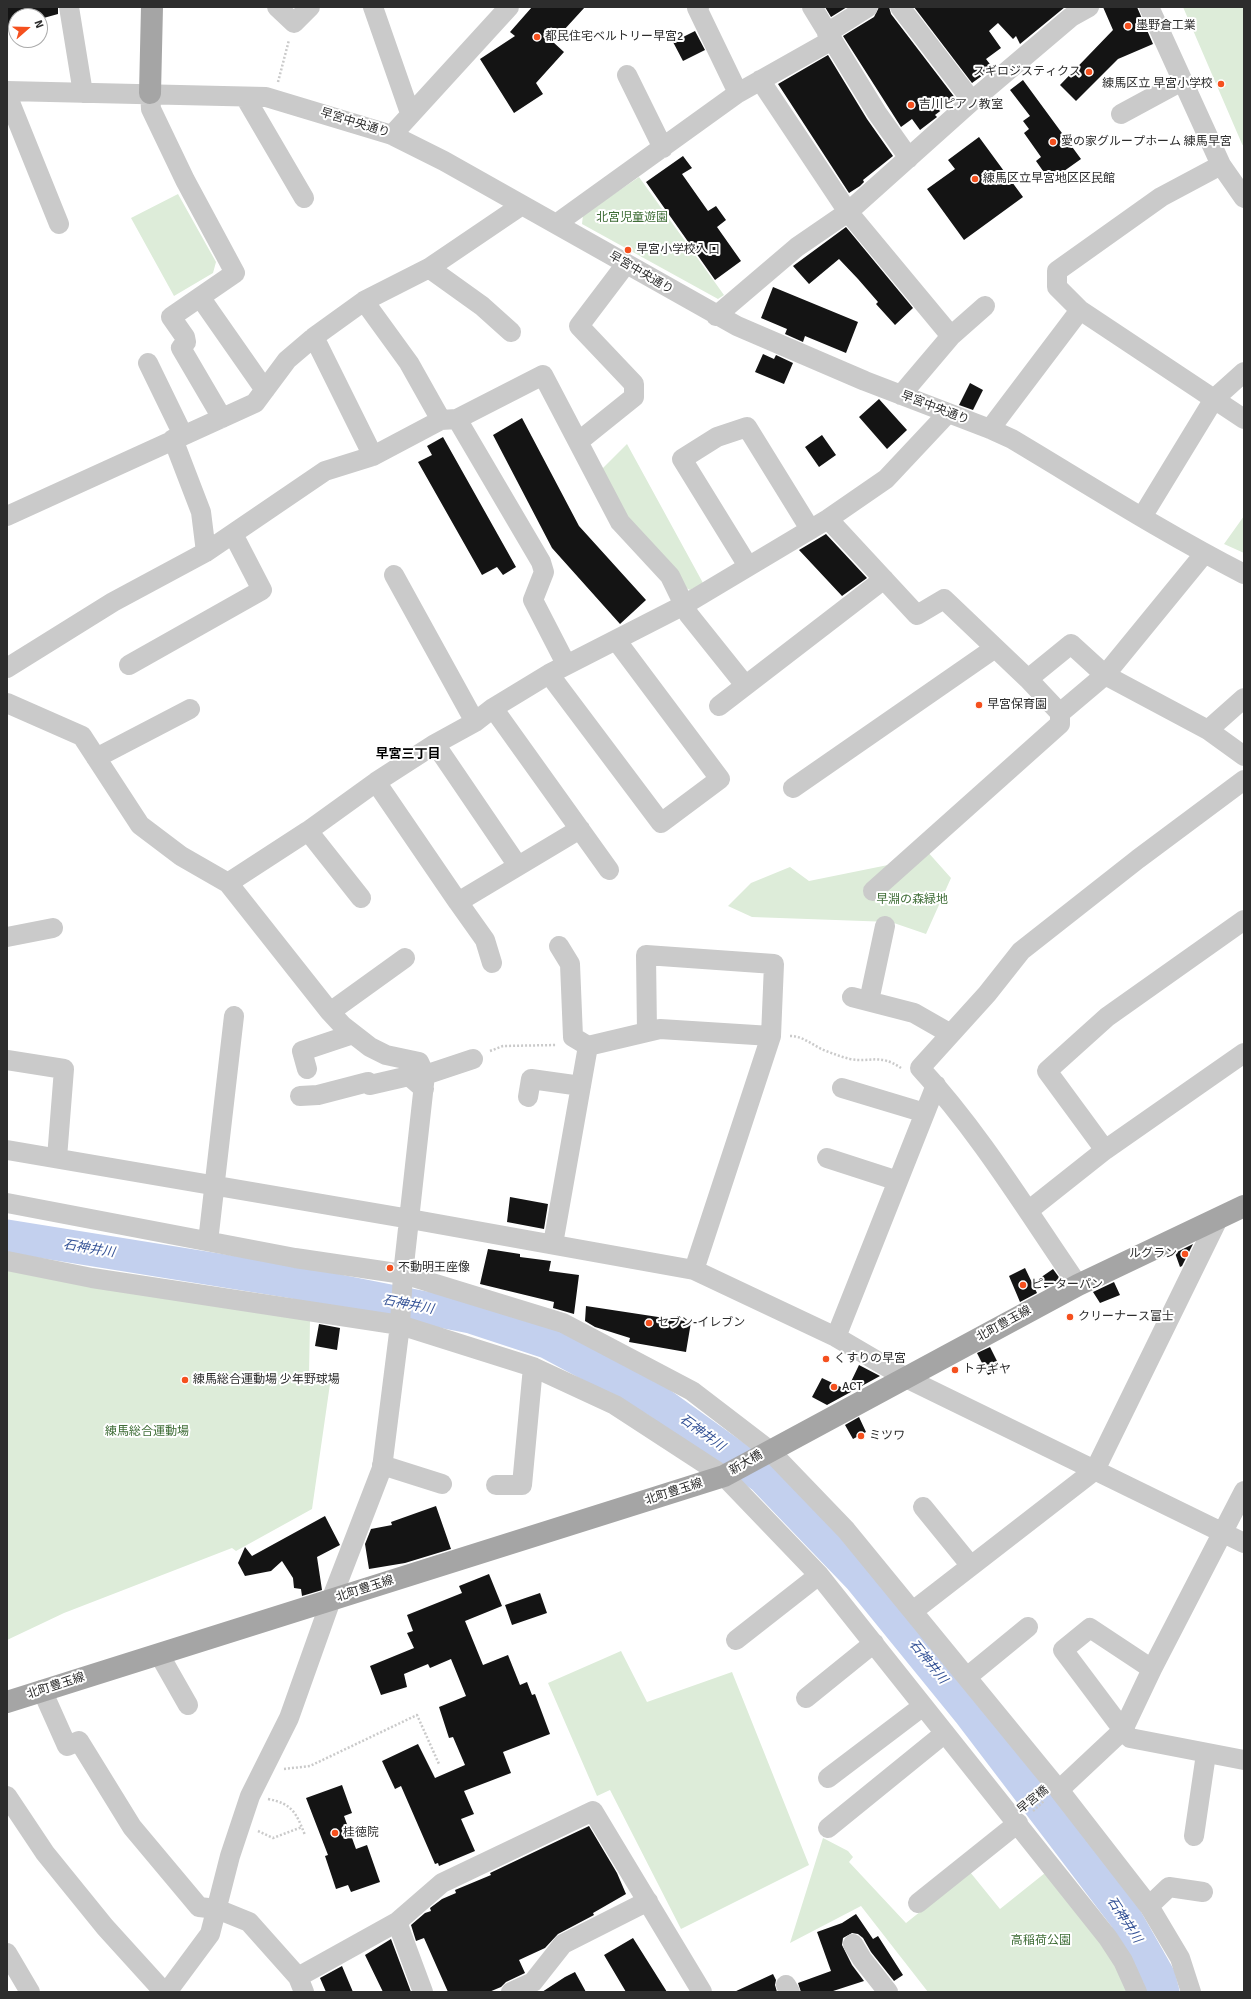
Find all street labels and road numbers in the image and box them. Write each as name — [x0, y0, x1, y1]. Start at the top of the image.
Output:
street label: 早宮中央通り — [318, 106, 392, 140]
street label: 早宮中央通り — [606, 249, 676, 297]
street label: 早宮中央通り — [899, 388, 971, 428]
street label: 北町豊玉線 — [974, 1303, 1034, 1345]
street label: 新大橋 — [727, 1448, 765, 1478]
street label: 北町豊玉線 — [643, 1476, 705, 1508]
street label: 北町豊玉線 — [334, 1573, 396, 1605]
street label: 北町豊玉線 — [25, 1670, 87, 1702]
street label: 早宮橋 — [1014, 1783, 1052, 1817]

